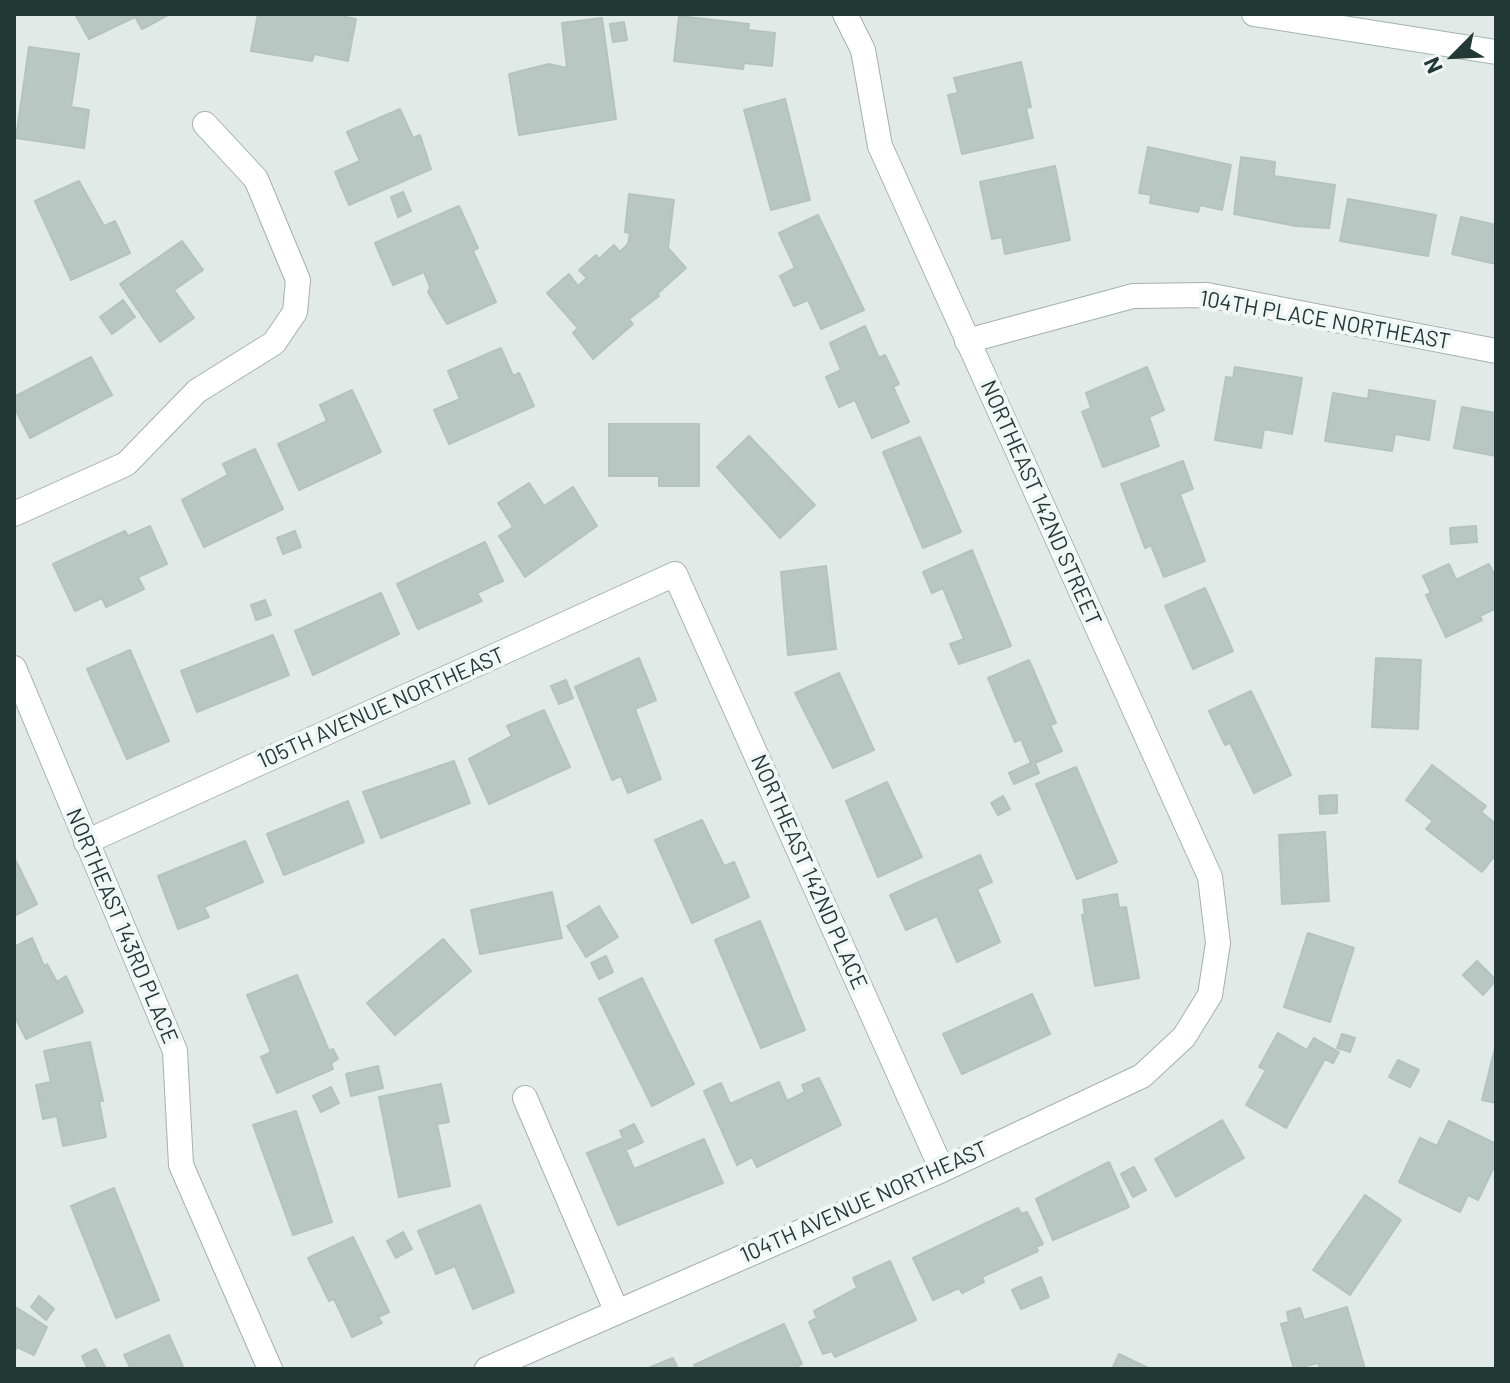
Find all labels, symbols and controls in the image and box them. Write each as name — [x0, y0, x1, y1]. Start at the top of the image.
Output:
north arrow — [1414, 16, 1494, 96]
text: N — [1417, 54, 1447, 78]
street label: 104TH PLACE NORTHEAST — [1198, 285, 1452, 355]
street label: NORTHEAST 142ND STREET — [975, 376, 1107, 630]
street label: 105TH AVENUE NORTHEAST — [253, 642, 509, 774]
street label: NORTHEAST 142ND PLACE — [745, 750, 873, 994]
street label: NORTHEAST 143RD PLACE — [60, 804, 184, 1048]
street label: 104TH AVENUE NORTHEAST — [736, 1135, 992, 1269]

